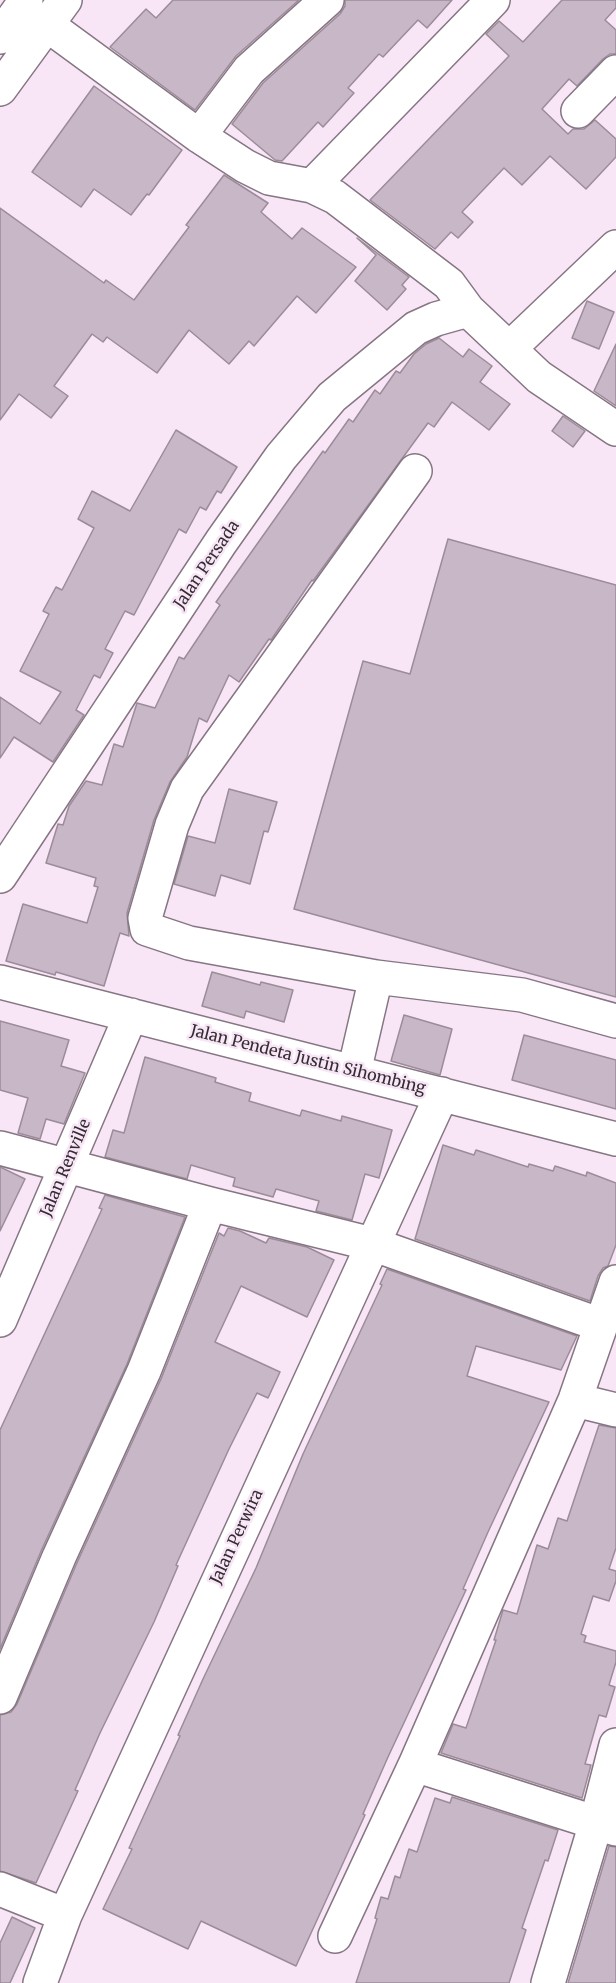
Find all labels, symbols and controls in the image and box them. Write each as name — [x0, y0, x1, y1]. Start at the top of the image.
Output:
street label: Jalan Persada — [170, 517, 244, 613]
street label: Jalan Pendeta Justin Sihombing — [188, 1021, 428, 1099]
street label: Jalan Renville — [37, 1116, 95, 1220]
street label: Jalan Perwira — [207, 1486, 267, 1588]

